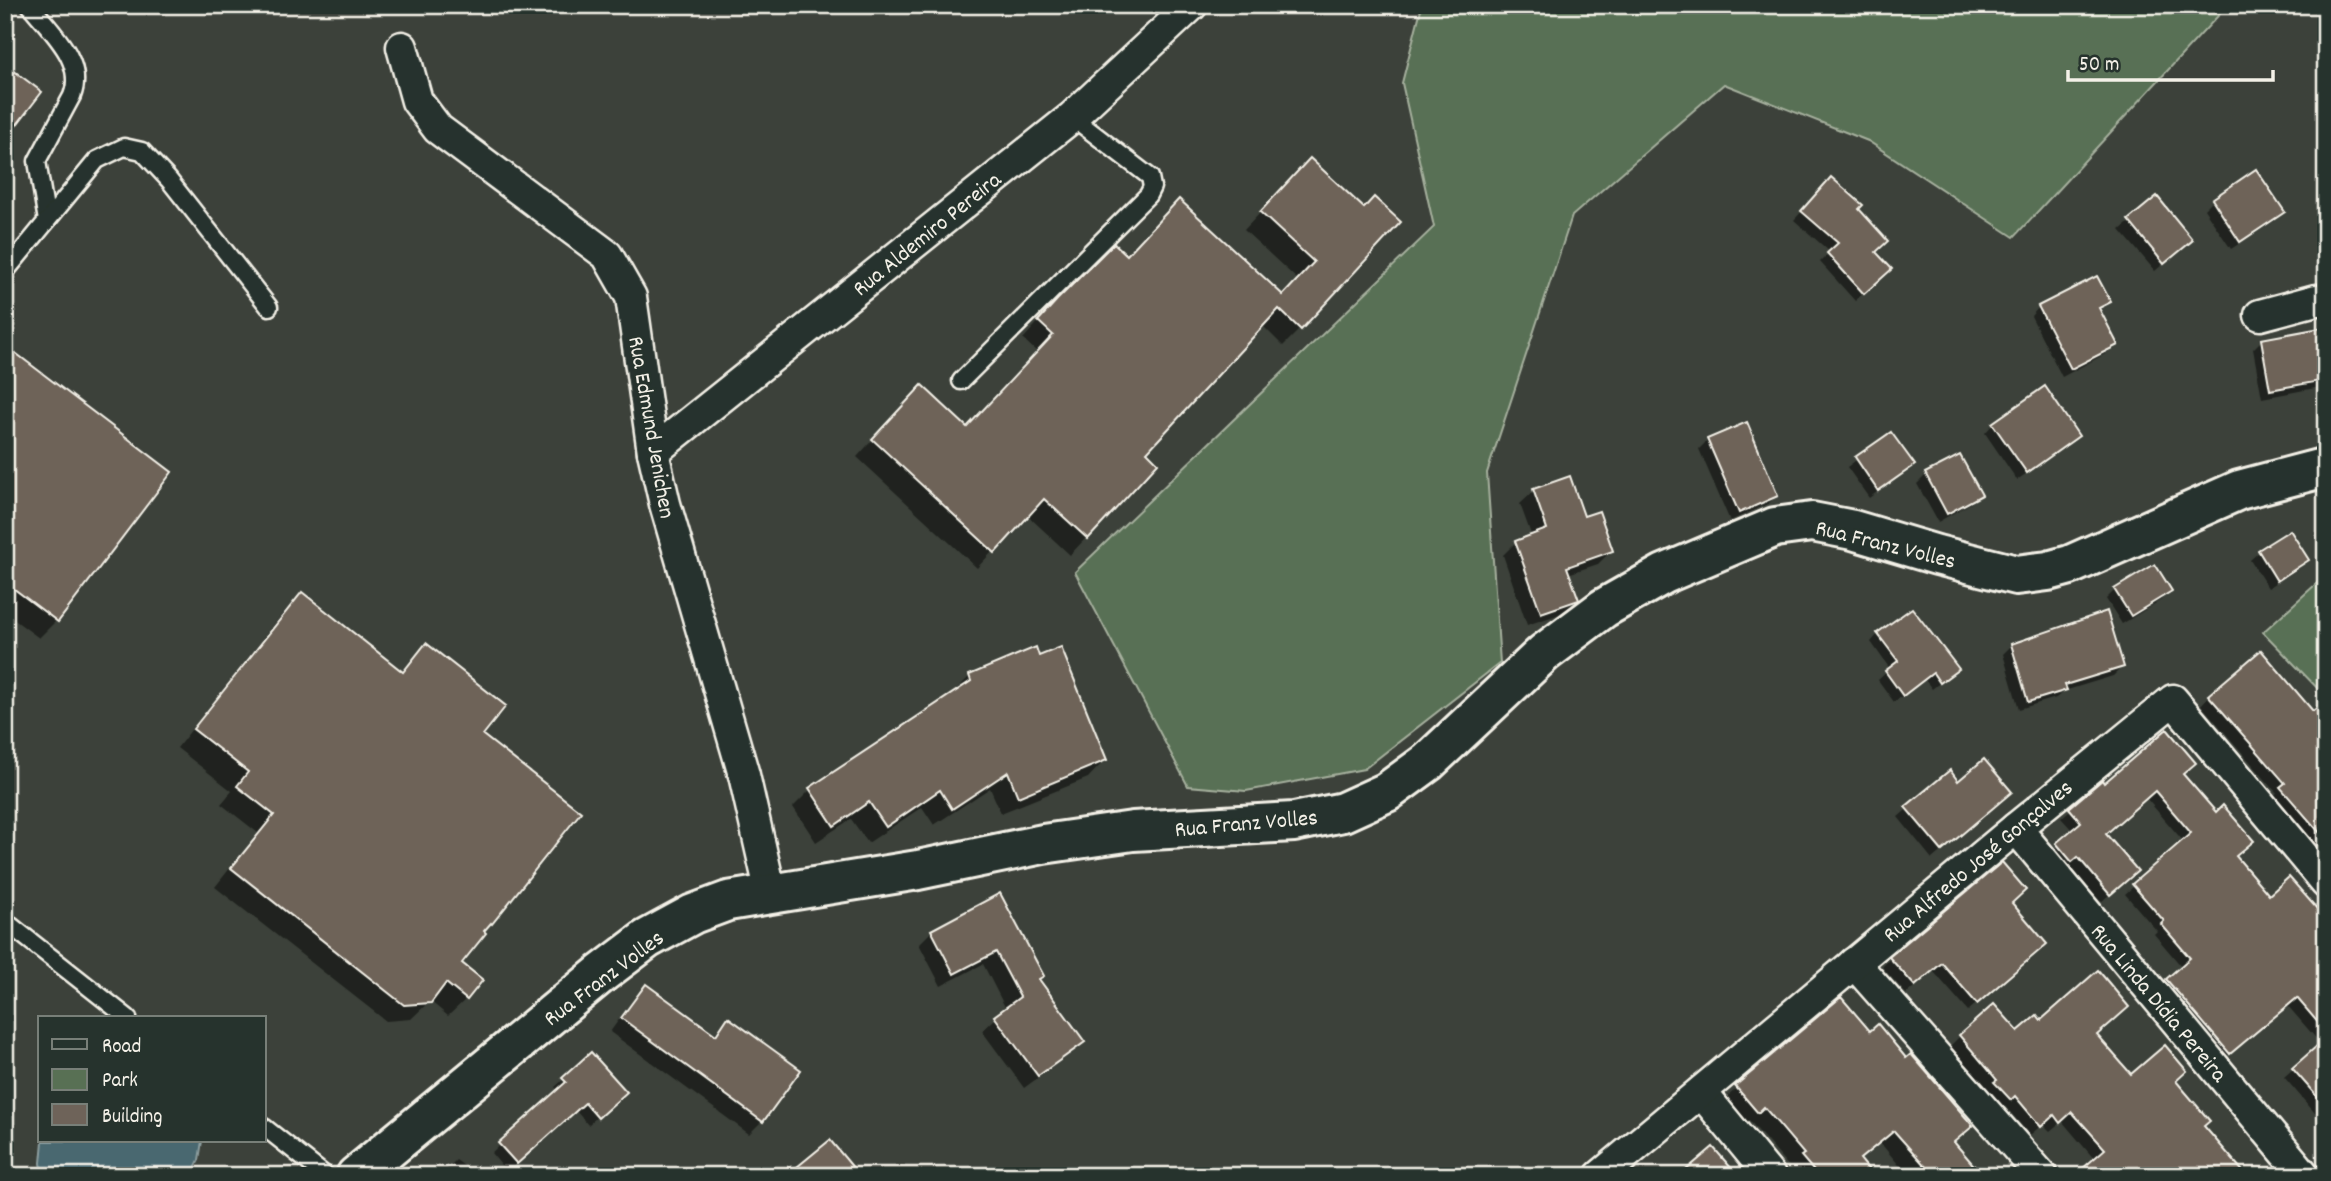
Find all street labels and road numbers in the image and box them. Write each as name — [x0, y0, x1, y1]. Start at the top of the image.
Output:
street label: Rua Aldemiro Pereira — [847, 165, 1011, 306]
street label: Rua Edmund Jenichen — [617, 334, 682, 521]
street label: Rua Franz Volles — [1812, 513, 1959, 580]
street label: Rua Alfredo José Gonçalves — [1877, 773, 2081, 952]
street label: Rua Franz Volles — [1173, 803, 1319, 848]
street label: Rua Linda Dídia Pereira — [2081, 918, 2234, 1092]
street label: Rua Franz Volles — [538, 923, 672, 1036]

